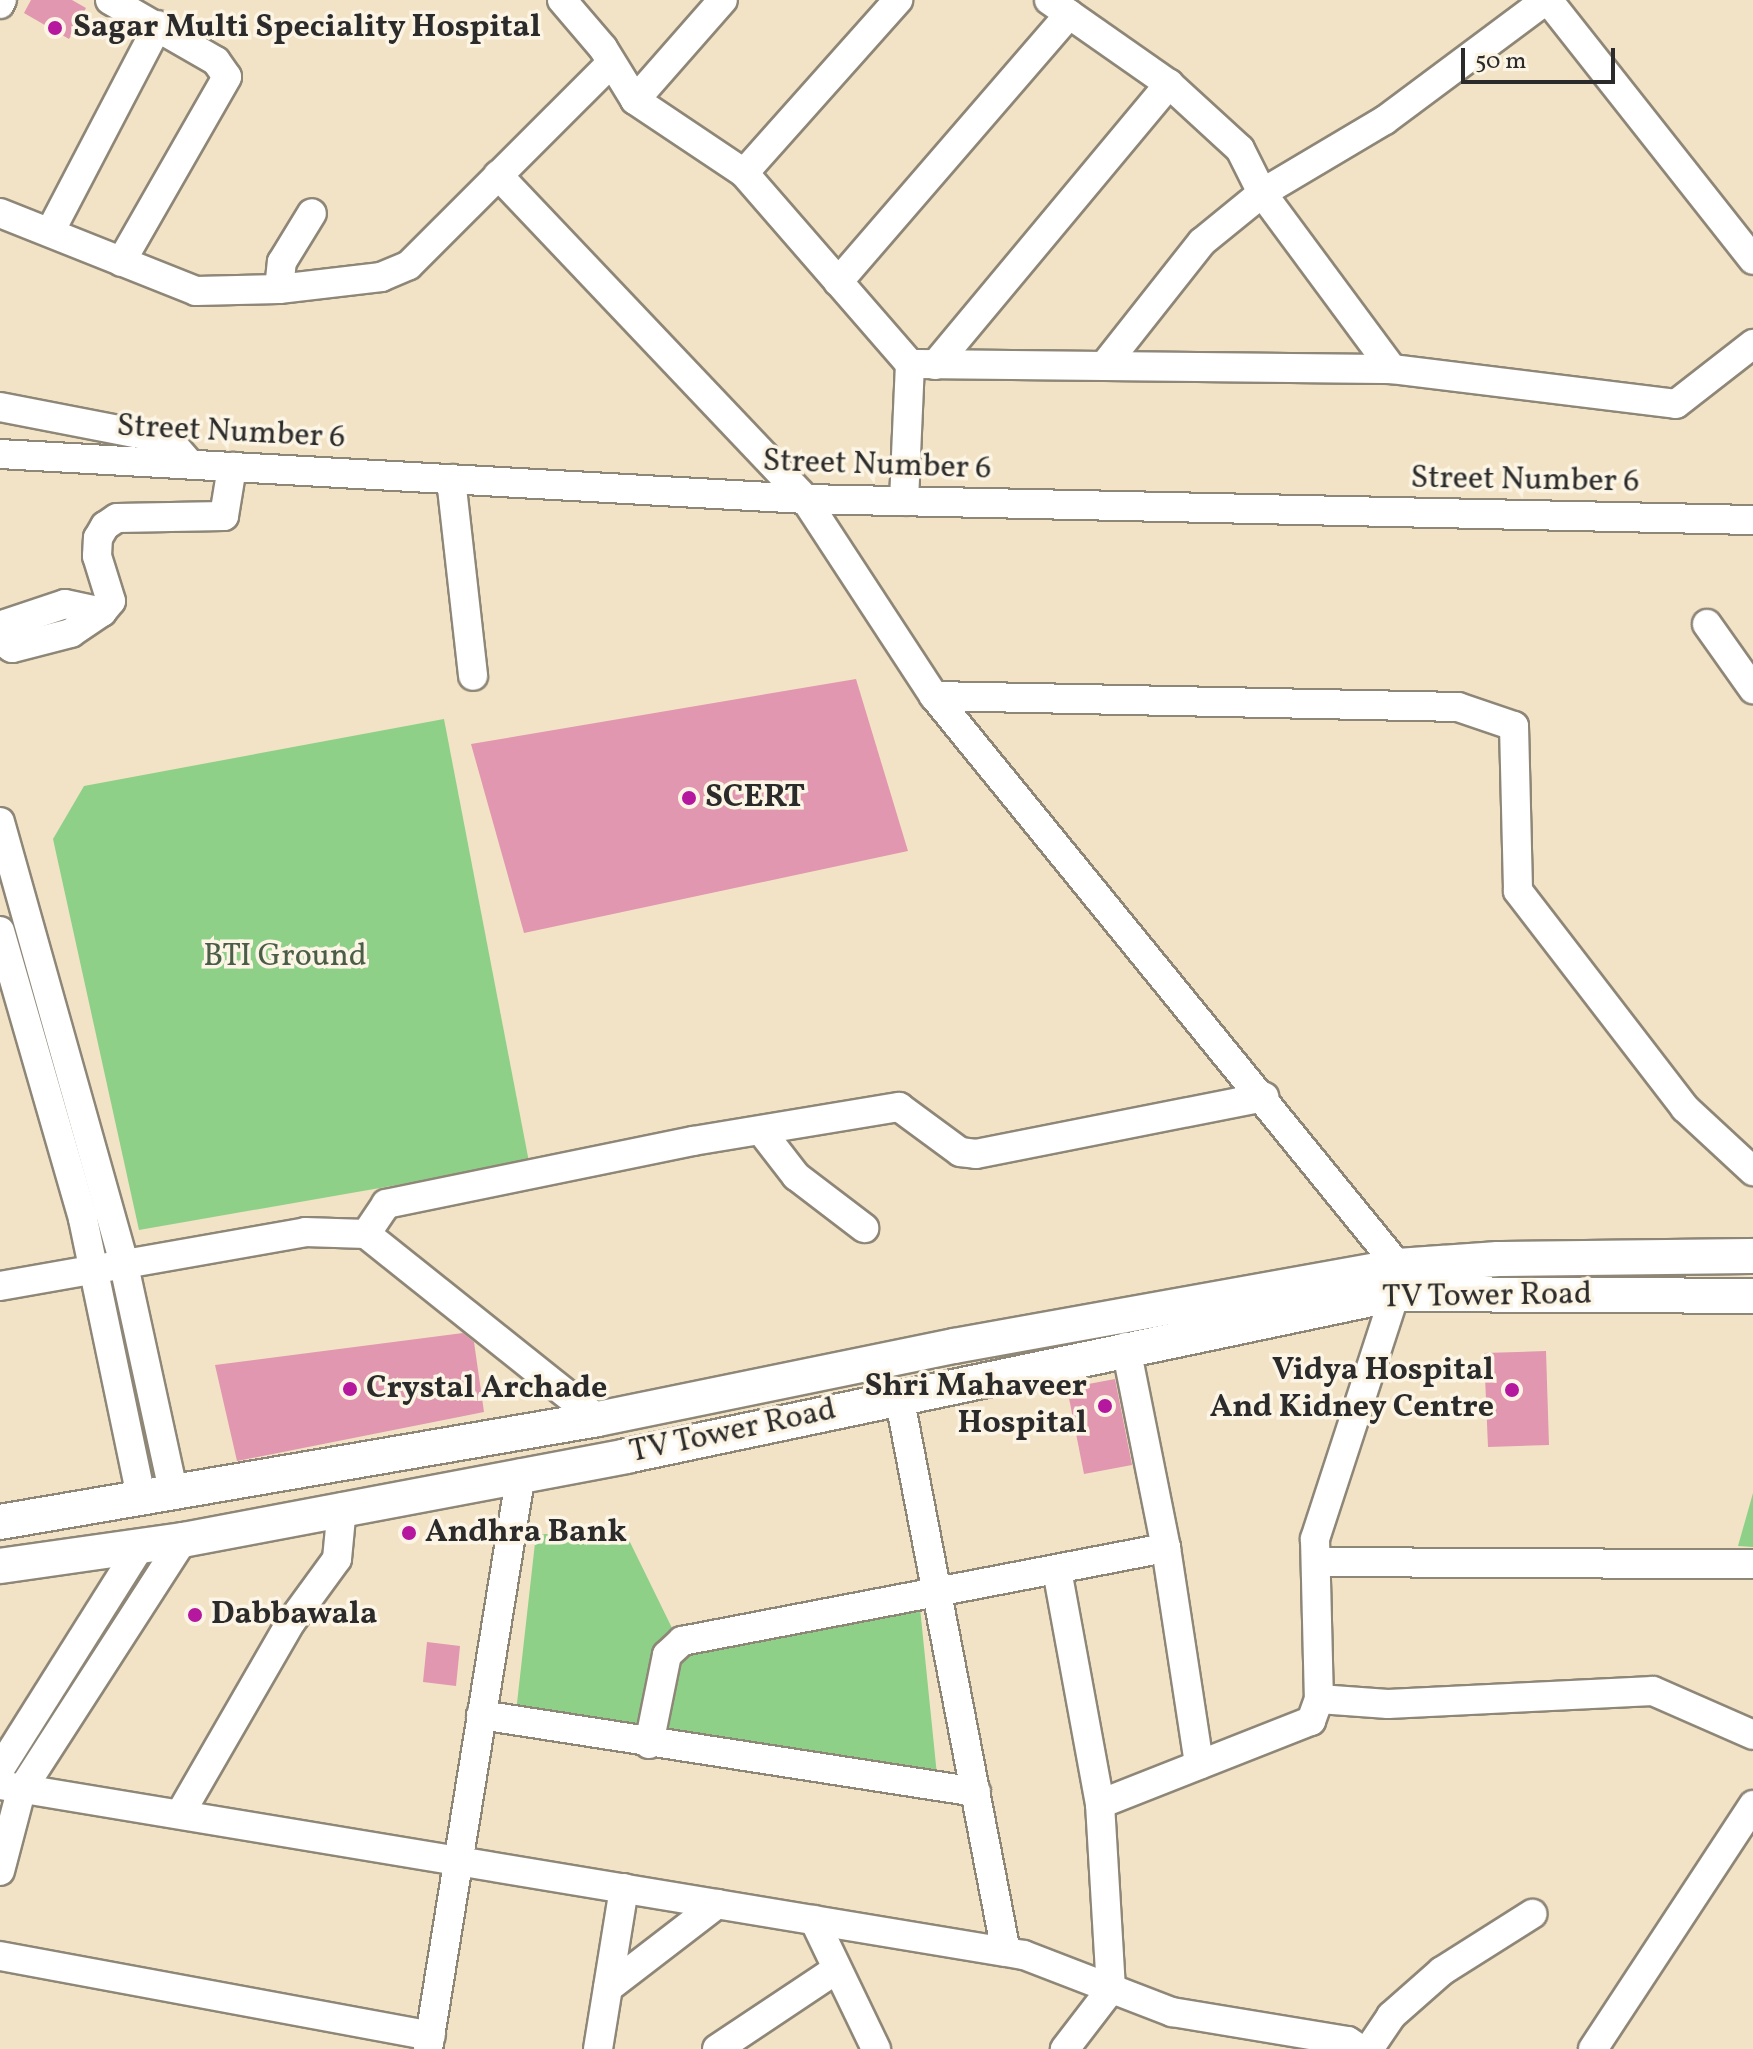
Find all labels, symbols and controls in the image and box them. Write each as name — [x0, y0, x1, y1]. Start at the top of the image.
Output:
place label: Sagar Multi Speciality Hospital — [73, 9, 541, 47]
marker: Sagar Multi Speciality Hospital — [44, 17, 66, 39]
scale bar — [1465, 32, 1619, 82]
text: 50 m — [1475, 45, 1527, 79]
street label: Street Number 6 — [116, 408, 346, 458]
street label: Street Number 6 — [762, 443, 992, 489]
street label: Street Number 6 — [1410, 460, 1640, 502]
place label: SCERT — [705, 779, 805, 817]
marker: SCERT — [680, 789, 698, 807]
park label: BTI Ground — [203, 938, 367, 976]
street label: TV Tower Road — [1381, 1276, 1593, 1318]
place label: Vidya Hospital And Kidney Centre — [1209, 1353, 1494, 1428]
place label: Shri Mahaveer Hospital — [864, 1369, 1087, 1444]
place label: Crystal Archade — [366, 1370, 607, 1408]
marker: Vidya Hospital And Kidney Centre — [1501, 1379, 1523, 1401]
marker: Crystal Archade — [341, 1380, 359, 1398]
street label: TV Tower Road — [625, 1391, 841, 1473]
marker: Shri Mahaveer Hospital — [1094, 1395, 1116, 1417]
place label: Andhra Bank — [425, 1514, 627, 1552]
marker: Andhra Bank — [400, 1524, 418, 1542]
place label: Dabbawala — [211, 1596, 377, 1634]
marker: Dabbawala — [186, 1606, 204, 1624]

